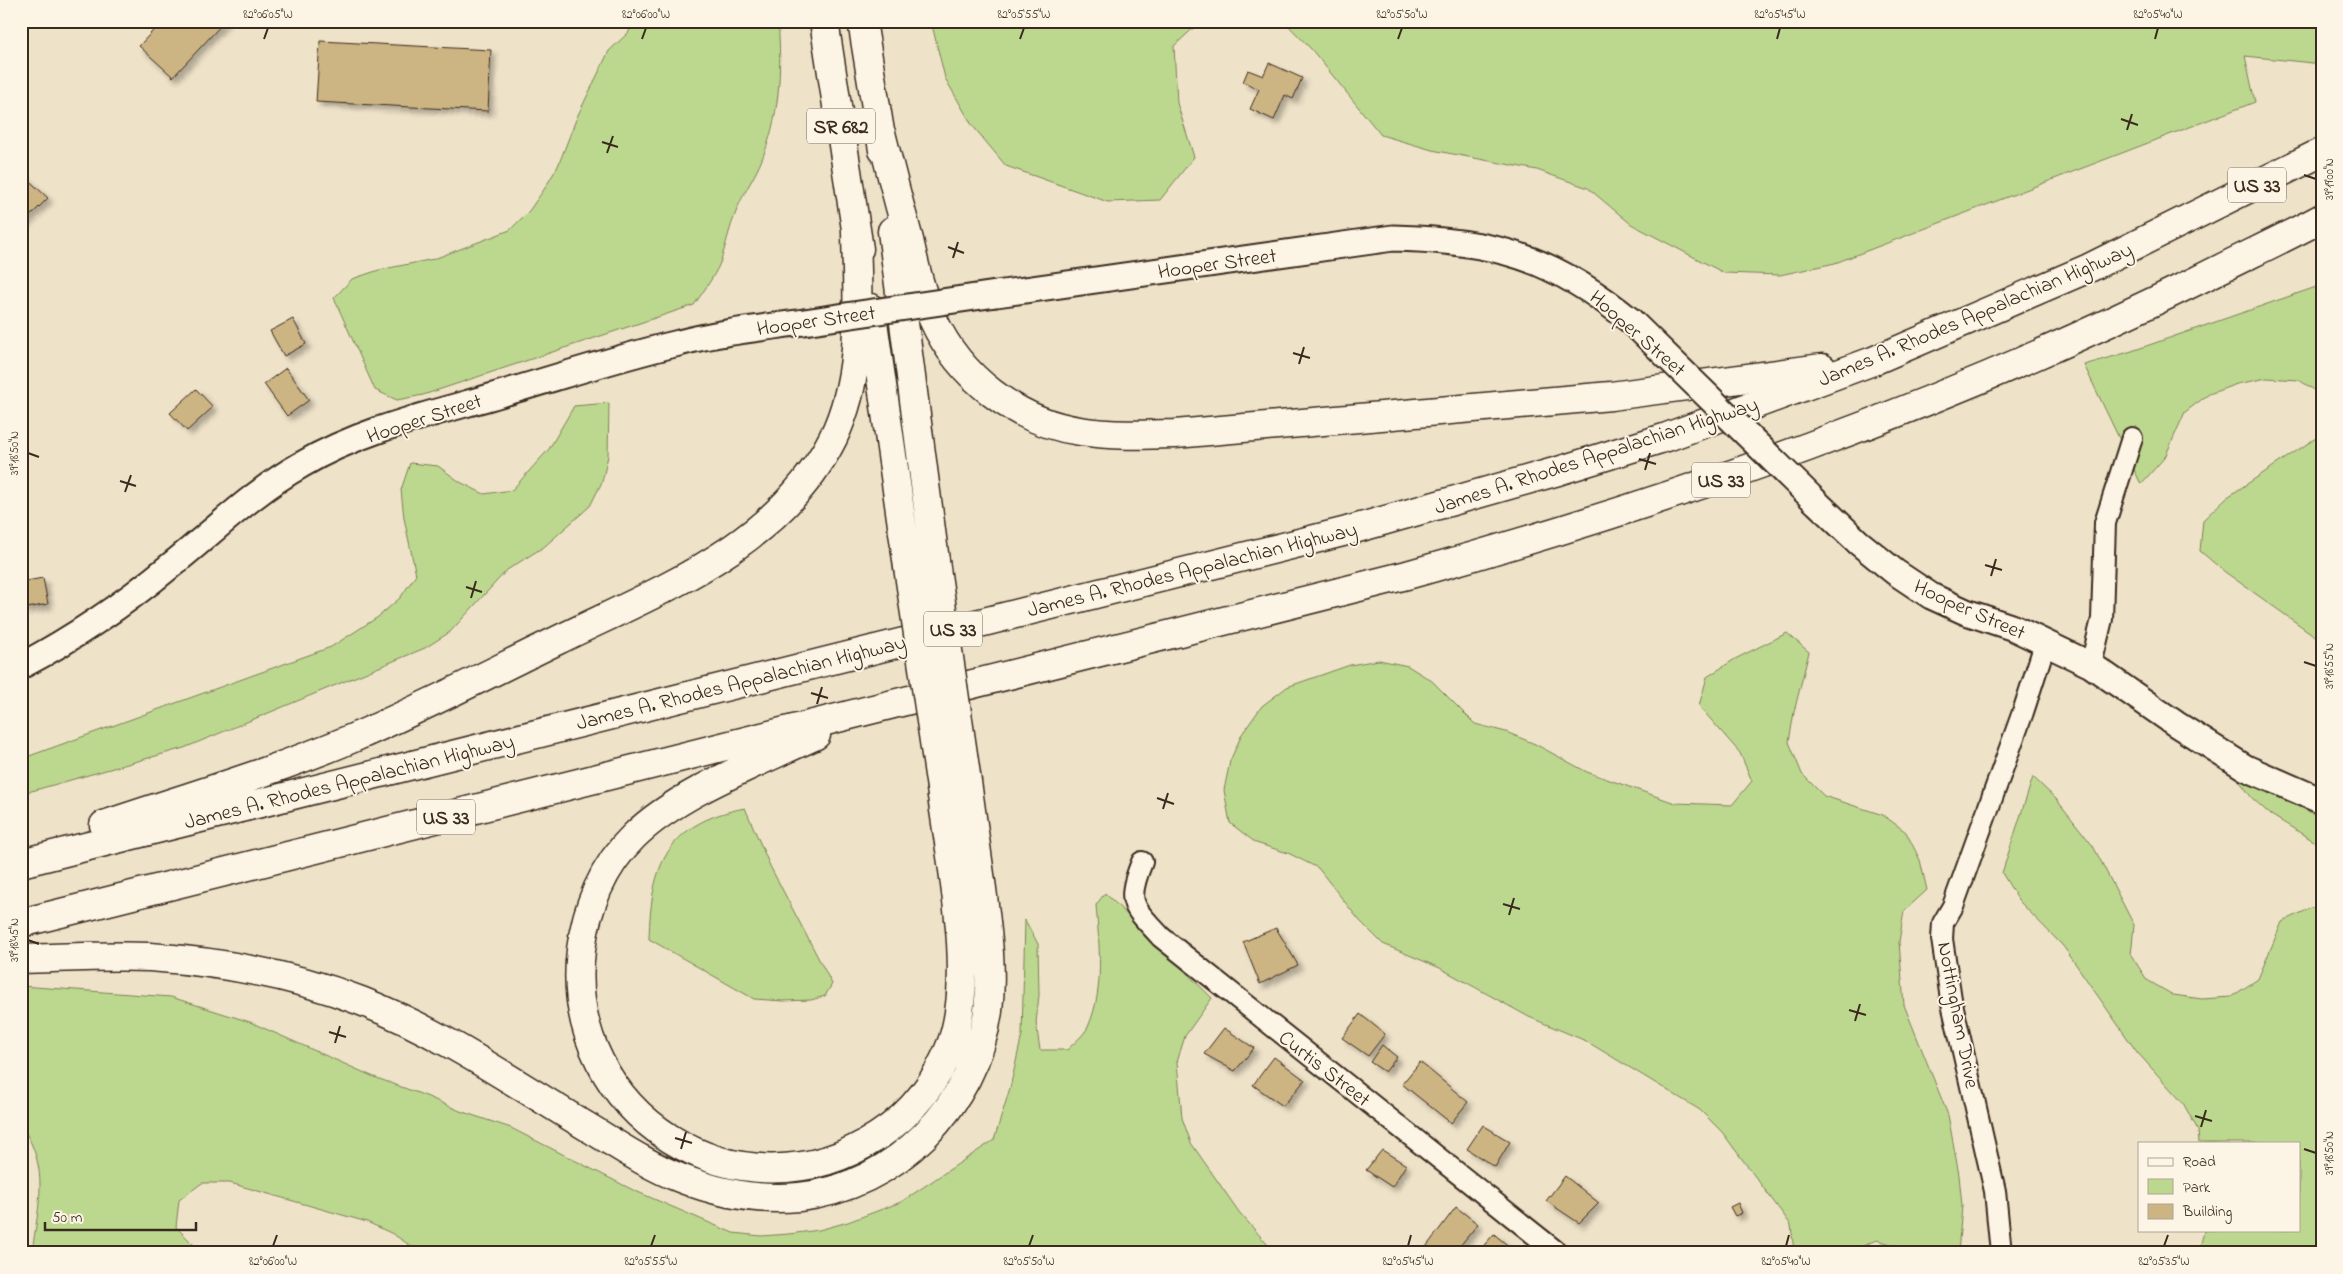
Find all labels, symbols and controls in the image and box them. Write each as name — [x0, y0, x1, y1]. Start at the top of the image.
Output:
text: 82°06'05"W — [243, 6, 293, 24]
text: 82°06'00"W — [622, 6, 670, 24]
text: 82°05'55"W — [998, 6, 1050, 24]
text: 82°05'50"W — [1376, 6, 1428, 24]
text: 82°05'45"W — [1755, 6, 1805, 24]
text: 82°05'40"W — [2133, 6, 2183, 24]
road number: SR 682 — [807, 108, 875, 144]
text: 39°19'00"N — [2321, 158, 2339, 200]
road number: US 33 — [2228, 168, 2286, 202]
street label: James A. Rhodes Appalachian Highway — [1814, 236, 2138, 398]
street label: Hooper Street — [1156, 242, 1279, 288]
street label: Hooper Street — [1582, 284, 1692, 385]
street label: Hooper Street — [755, 299, 878, 345]
street label: Hooper Street — [363, 387, 486, 453]
street label: James A. Rhodes Appalachian Highway — [1431, 390, 1763, 525]
text: 39°18'50"N — [6, 431, 24, 475]
road number: US 33 — [1692, 462, 1750, 498]
street label: James A. Rhodes Appalachian Highway — [1025, 515, 1361, 628]
street label: Hooper Street — [1908, 573, 2030, 649]
road number: US 33 — [924, 612, 982, 646]
street label: James A. Rhodes Appalachian Highway — [574, 628, 910, 741]
text: 39°18'55"N — [2321, 643, 2339, 689]
street label: James A. Rhodes Appalachian Highway — [182, 727, 518, 840]
road number: US 33 — [417, 800, 475, 834]
text: 39°18'45"N — [6, 918, 24, 962]
street label: Nottingham Drive — [1926, 940, 1986, 1092]
street label: Curtis Street — [1271, 1024, 1376, 1115]
text: 39°18'50"N — [2321, 1131, 2339, 1175]
legend — [2138, 1142, 2300, 1232]
text: Road — [2183, 1151, 2216, 1173]
text: Park — [2183, 1177, 2211, 1199]
scale bar — [45, 1199, 196, 1231]
text: Building — [2182, 1201, 2232, 1224]
text: 50 m — [52, 1207, 83, 1229]
text: 82°06'00"W — [249, 1253, 297, 1271]
text: 82°05'55"W — [625, 1253, 677, 1271]
text: 82°05'50"W — [1003, 1253, 1055, 1271]
text: 82°05'45"W — [1383, 1253, 1433, 1271]
text: 82°05'40"W — [1761, 1253, 1811, 1271]
text: 82°05'35"W — [2139, 1253, 2189, 1271]

